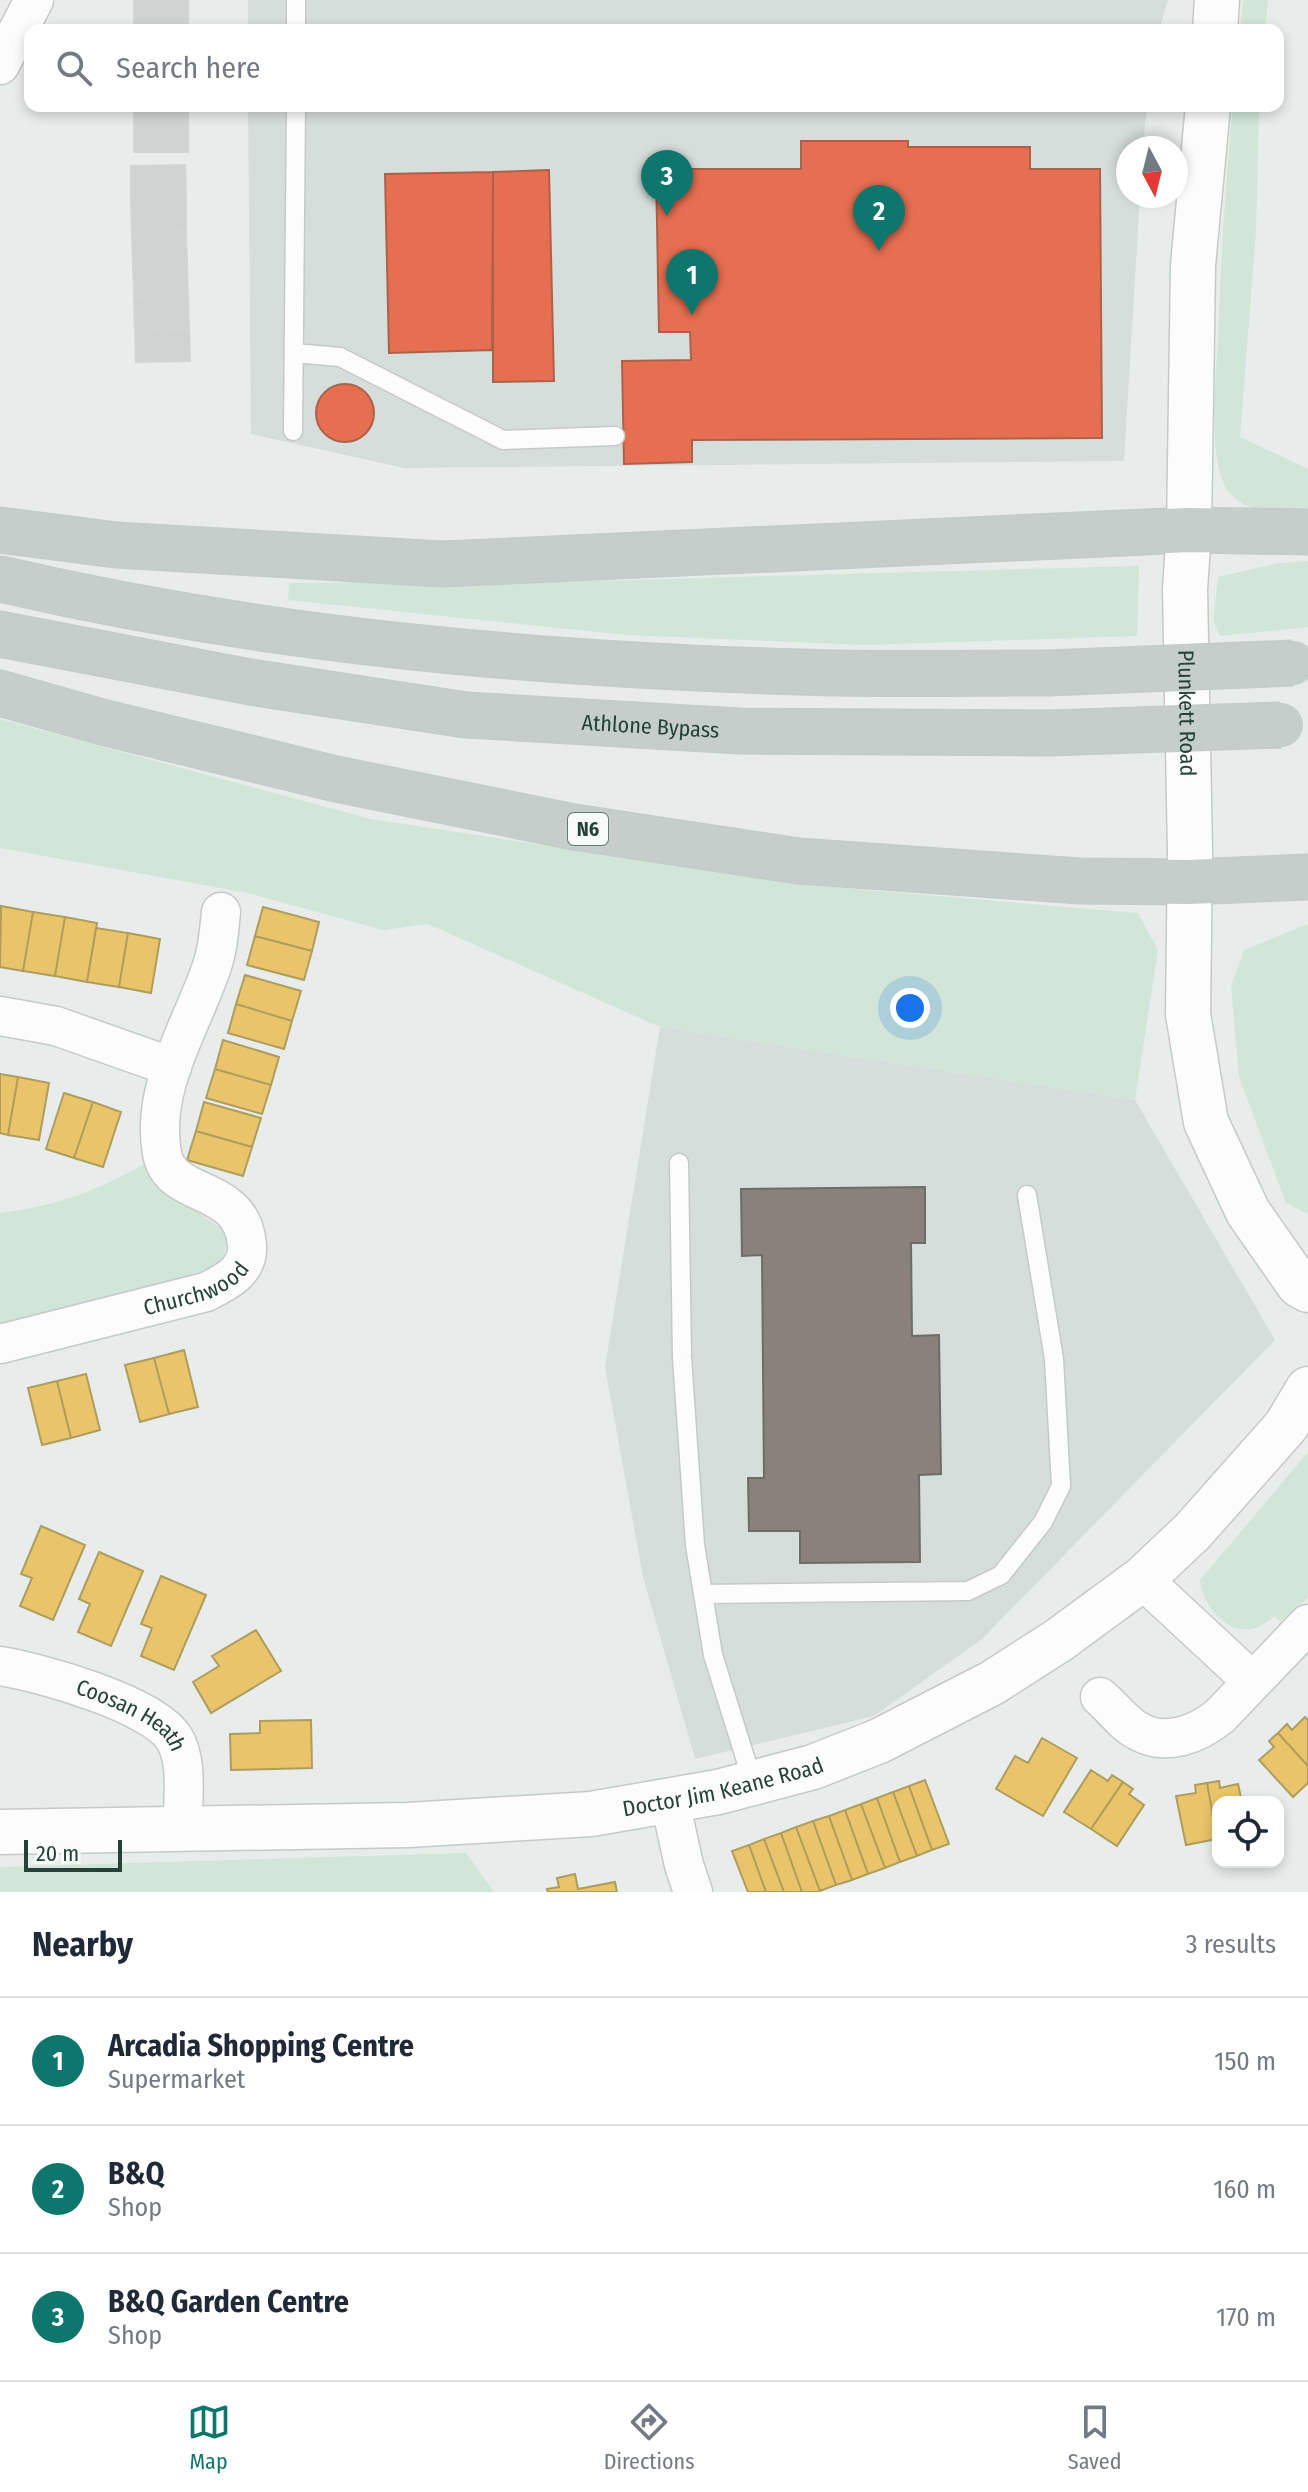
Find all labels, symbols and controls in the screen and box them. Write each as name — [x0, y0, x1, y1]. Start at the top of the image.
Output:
search box — [24, 24, 1284, 112]
icon: search — [52, 46, 96, 90]
text: Search here — [116, 50, 261, 86]
north arrow — [1116, 136, 1188, 208]
pin: 3 — [641, 150, 693, 216]
pin: 2 — [853, 185, 905, 251]
pin: 1 — [666, 249, 718, 315]
street label: Plunkett Road — [1173, 650, 1202, 777]
street label: Athlone Bypass — [581, 708, 720, 743]
road number: N6 — [568, 813, 608, 845]
your location — [890, 988, 930, 1028]
street label: Churchwood — [140, 1256, 254, 1321]
street label: Coosan Heath — [73, 1673, 192, 1755]
street label: Doctor Jim Keane Road — [620, 1751, 827, 1822]
map controls — [1212, 1796, 1284, 1868]
button: locate — [1212, 1796, 1284, 1868]
scale bar — [24, 1836, 122, 1872]
text: 20 m — [36, 1840, 79, 1867]
text: Nearby — [32, 1924, 133, 1965]
text: 3 results — [1186, 1929, 1276, 1960]
text: Arcadia Shopping Centre — [108, 2028, 414, 2064]
text: 1 — [53, 2046, 64, 2077]
text: 150 m — [1214, 2046, 1276, 2077]
text: Supermarket — [108, 2064, 245, 2095]
text: B&Q — [108, 2156, 164, 2192]
text: 2 — [52, 2174, 64, 2205]
text: 160 m — [1213, 2174, 1276, 2205]
text: Shop — [108, 2192, 162, 2223]
text: B&Q Garden Centre — [108, 2284, 349, 2320]
text: 3 — [52, 2302, 64, 2333]
text: 170 m — [1216, 2302, 1276, 2333]
text: Shop — [108, 2320, 162, 2351]
tab: Map — [187, 2400, 231, 2475]
tab: Directions — [604, 2400, 695, 2475]
tab: Saved — [1068, 2400, 1121, 2475]

